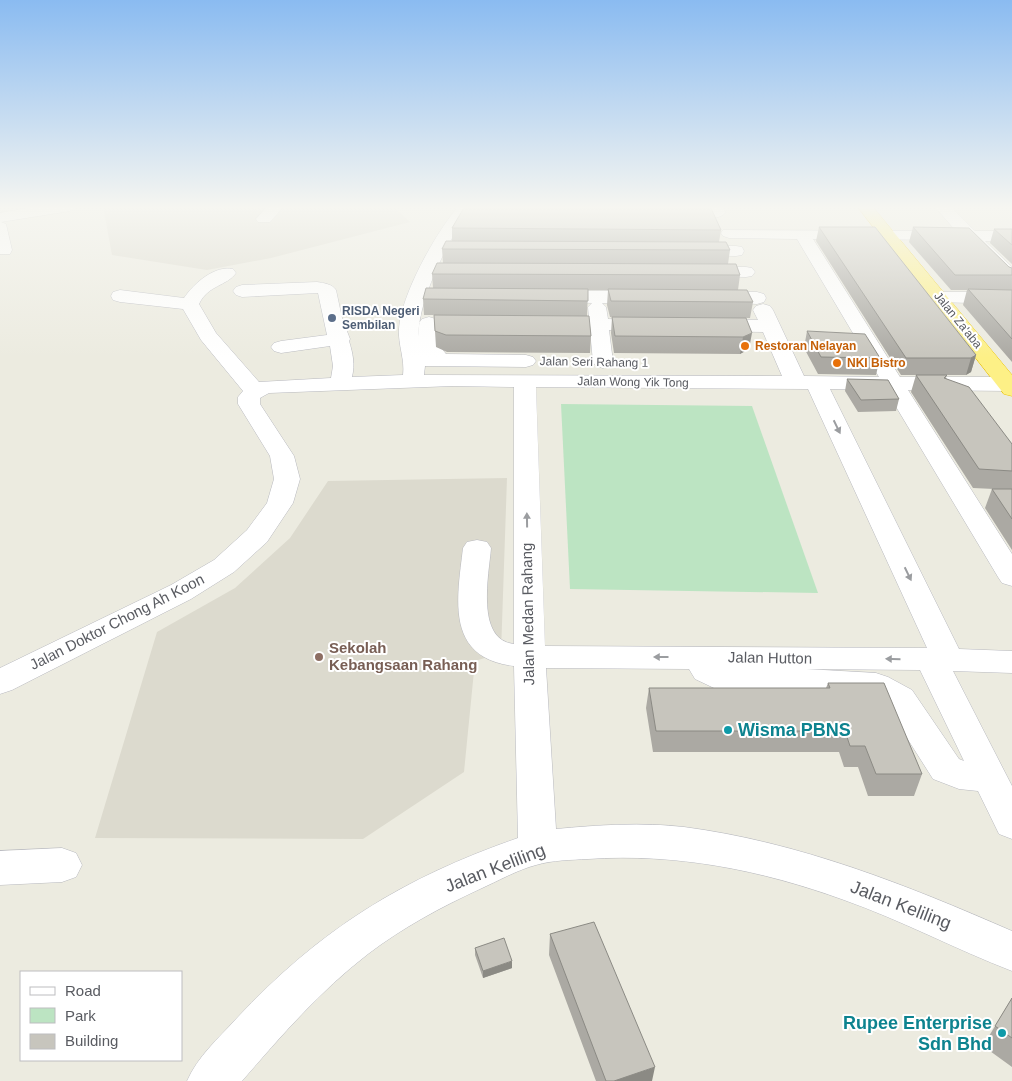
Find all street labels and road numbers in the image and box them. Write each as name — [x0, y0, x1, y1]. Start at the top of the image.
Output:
street label: Jalan Za'aba — [931, 289, 985, 351]
street label: Jalan Seri Rahang 1 — [540, 354, 649, 370]
street label: Jalan Wong Yik Tong — [577, 374, 689, 390]
street label: Jalan Medan Rahang — [518, 543, 537, 685]
street label: Jalan Doktor Chong Ah Koon — [27, 570, 207, 673]
street label: Jalan Hutton — [728, 648, 812, 667]
street label: Jalan Keliling — [442, 840, 548, 896]
street label: Jalan Keliling — [848, 877, 954, 933]

